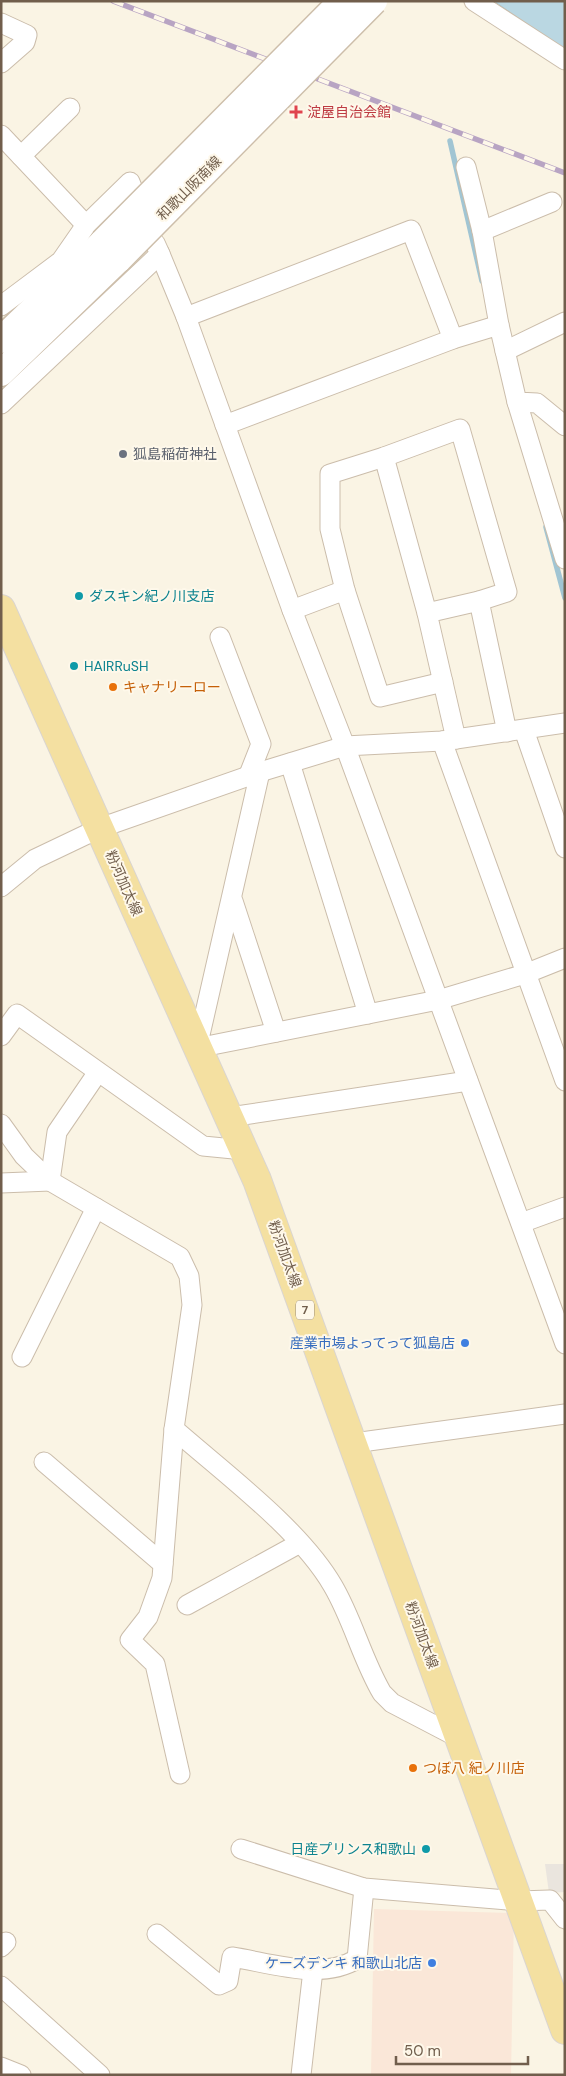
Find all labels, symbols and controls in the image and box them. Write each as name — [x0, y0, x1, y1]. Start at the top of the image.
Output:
place label: 淀屋自治会館 — [307, 103, 391, 121]
marker: 淀屋自治会館 — [289, 105, 303, 119]
street label: 和歌山阪南線 — [153, 152, 225, 224]
place label: 狐島稲荷神社 — [133, 445, 217, 463]
marker: 狐島稲荷神社 — [117, 448, 129, 460]
place label: ダスキン紀ノ川支店 — [89, 587, 215, 605]
marker: ダスキン紀ノ川支店 — [73, 590, 85, 602]
place label: HAIRRuSH — [84, 657, 148, 675]
marker: HAIRRuSH — [68, 660, 80, 672]
place label: キャナリーロー — [123, 678, 221, 696]
marker: キャナリーロー — [107, 681, 119, 693]
street label: 粉河加太線 — [102, 847, 146, 919]
street label: 粉河加太線 — [265, 1218, 305, 1290]
road number: 7 — [296, 1300, 314, 1320]
place label: 産業市場よってって狐島店 — [290, 1334, 455, 1352]
marker: 産業市場よってって狐島店 — [459, 1337, 471, 1349]
street label: 粉河加太線 — [402, 1599, 442, 1671]
place label: つぼ八 紀ノ川店 — [423, 1759, 525, 1777]
marker: つぼ八 紀ノ川店 — [407, 1762, 419, 1774]
place label: 日産プリンス和歌山 — [290, 1840, 416, 1858]
marker: 日産プリンス和歌山 — [420, 1843, 432, 1855]
place label: ケーズデンキ 和歌山北店 — [265, 1954, 422, 1972]
marker: ケーズデンキ 和歌山北店 — [426, 1957, 438, 1969]
scale bar — [396, 2034, 528, 2066]
text: 50 m — [404, 2041, 441, 2061]

